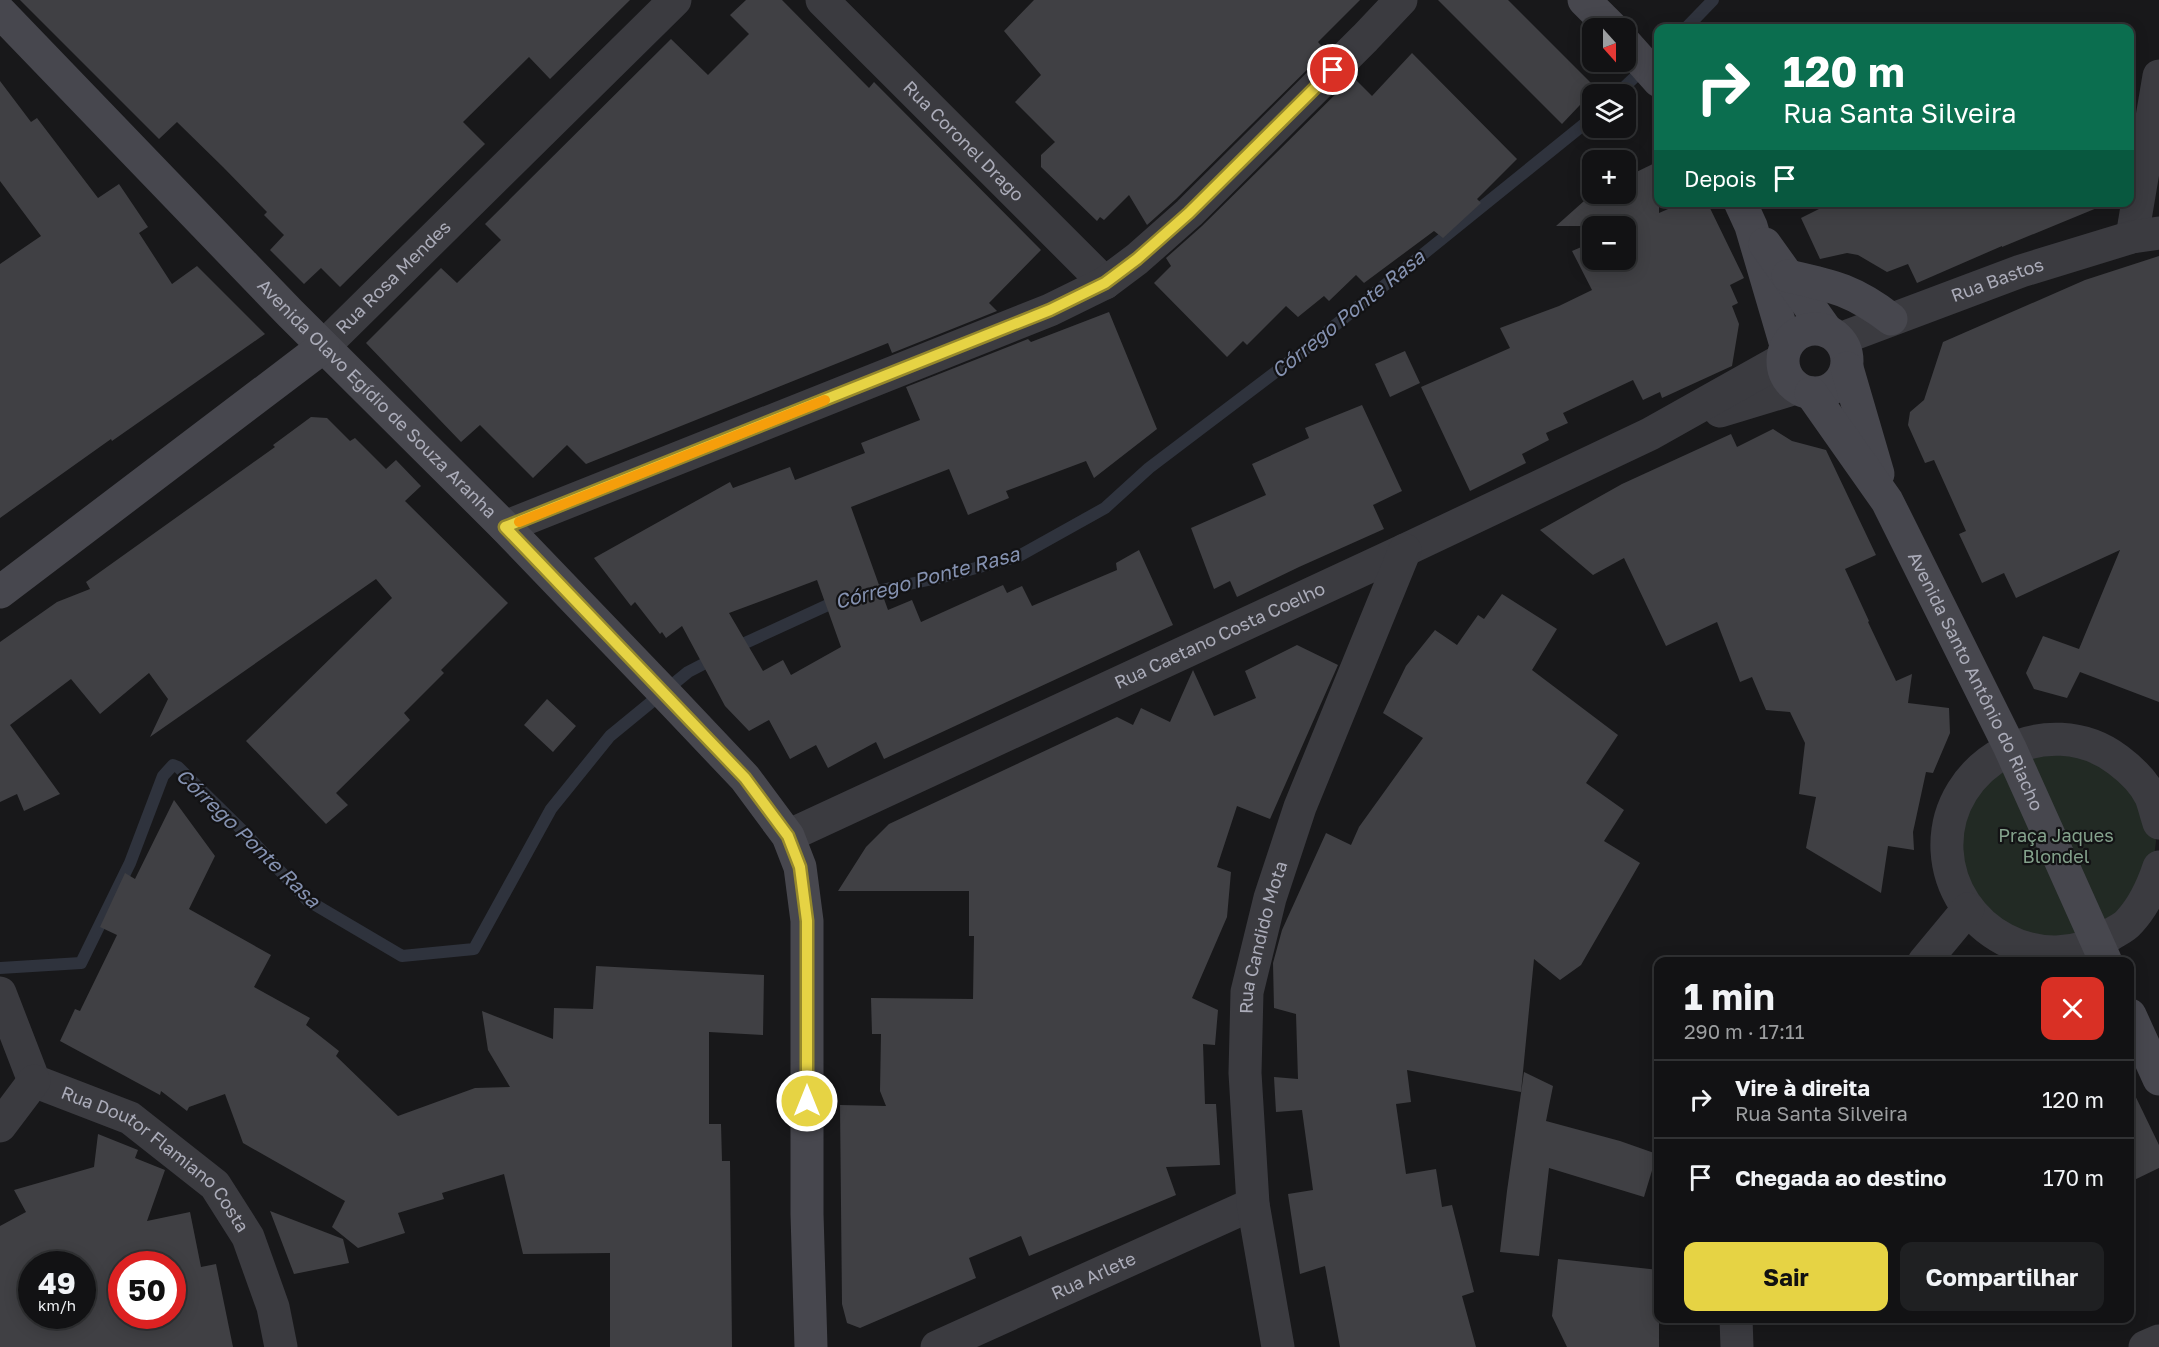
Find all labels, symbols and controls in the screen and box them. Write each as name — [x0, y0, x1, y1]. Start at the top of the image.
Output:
north arrow — [1582, 18, 1636, 72]
map controls — [1582, 18, 1636, 270]
pin — [1307, 44, 1358, 95]
text: 120 m — [1783, 46, 1905, 96]
icon: right — [1684, 48, 1762, 126]
icon: arrive — [1316, 53, 1349, 86]
street label: Rua Coronel Drago — [899, 76, 1029, 206]
button: layers — [1582, 84, 1636, 138]
text: Rua Santa Silveira — [1783, 97, 2016, 129]
button: + — [1582, 150, 1636, 204]
icon: arrive — [1768, 162, 1801, 195]
text: Depois — [1684, 165, 1756, 192]
street label: Rua Rosa Mendes — [331, 215, 455, 338]
button: − — [1582, 216, 1636, 270]
water label: Córrego Ponte Rasa — [1266, 244, 1430, 383]
street label: Rua Bastos — [1948, 253, 2046, 306]
street label: Avenida Olavo Egídio de Souza Aranha — [253, 274, 502, 522]
water label: Córrego Ponte Rasa — [832, 541, 1023, 614]
street label: Avenida Santo Antônio do Riacho — [1904, 548, 2049, 814]
street label: Rua Caetano Costa Coelho — [1111, 577, 1328, 693]
water label: Córrego Ponte Rasa — [171, 763, 326, 913]
park label: Praça Jaques Blondel — [1998, 824, 2114, 867]
street label: Rua Candido Mota — [1234, 858, 1291, 1014]
text: 1 min — [1684, 975, 1775, 1018]
button: close — [2041, 977, 2104, 1040]
text: 290 m · 17:11 — [1684, 1019, 1805, 1043]
position arrow — [775, 1069, 839, 1133]
text: Vire à direita — [1735, 1074, 1870, 1101]
street label: Rua Doutor Flamiano Costa — [58, 1081, 254, 1236]
icon: right — [1684, 1083, 1717, 1116]
text: 120 m — [2042, 1086, 2104, 1113]
text: Rua Santa Silveira — [1735, 1101, 1908, 1125]
icon: arrive — [1684, 1161, 1717, 1194]
text: Chegada ao destino — [1735, 1164, 1947, 1191]
text: 170 m — [2043, 1164, 2104, 1191]
button: Sair — [1684, 1242, 1888, 1311]
button: Compartilhar — [1900, 1242, 2104, 1311]
street label: Rua Arlete — [1048, 1247, 1139, 1304]
speed limit sign: 50 — [108, 1251, 186, 1329]
text: 49 — [38, 1265, 76, 1301]
text: km/h — [38, 1296, 76, 1314]

